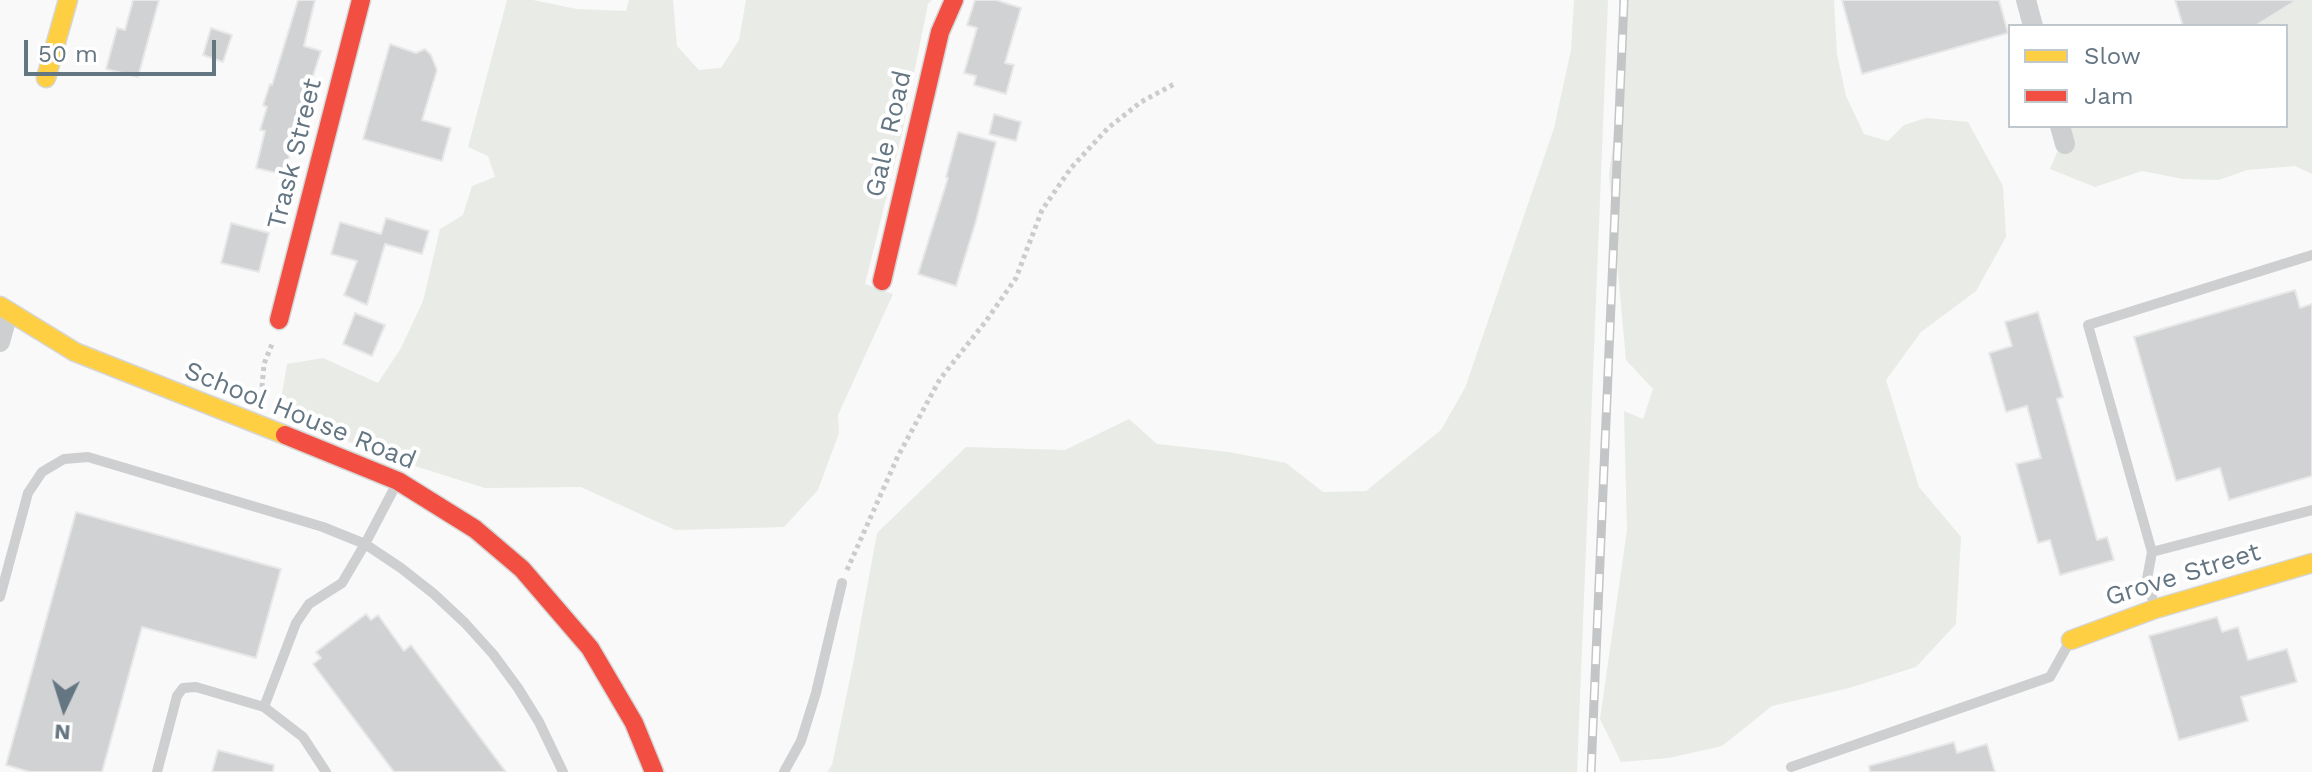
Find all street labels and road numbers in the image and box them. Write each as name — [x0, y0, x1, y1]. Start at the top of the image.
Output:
street label: Gale Road — [859, 68, 919, 200]
street label: Trask Street — [261, 75, 329, 233]
street label: School House Road — [180, 355, 420, 477]
street label: Grove Street — [2102, 537, 2264, 613]

